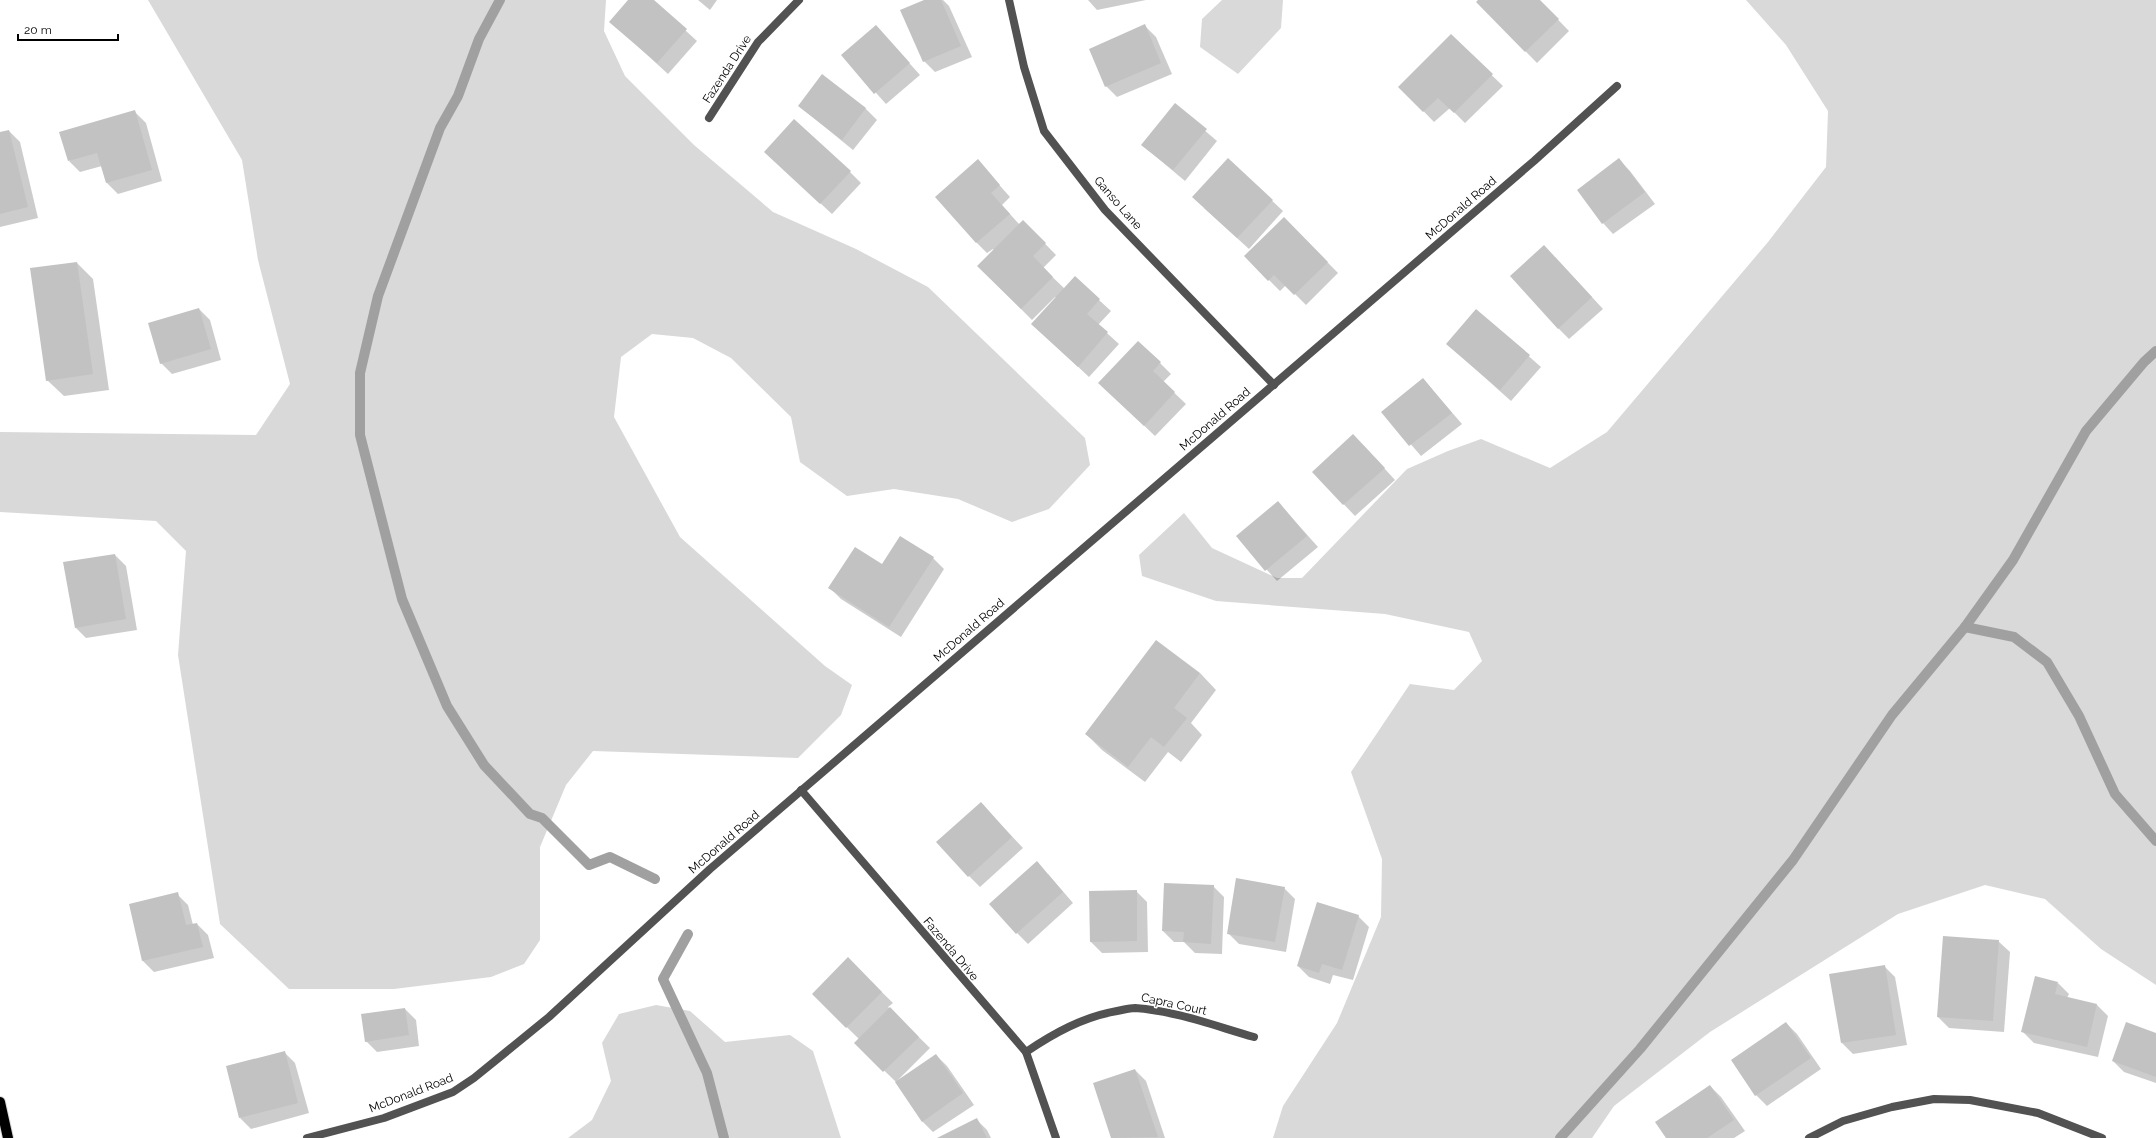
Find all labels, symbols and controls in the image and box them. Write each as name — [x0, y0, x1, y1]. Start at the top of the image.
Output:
scale bar — [18, 16, 118, 42]
text: 20 m — [24, 23, 52, 37]
street label: Fazenda Drive — [700, 32, 754, 106]
street label: Ganso Lane — [1091, 174, 1145, 232]
street label: McDonald Road — [1423, 174, 1499, 242]
street label: McDonald Road — [1177, 385, 1253, 453]
street label: McDonald Road — [931, 596, 1007, 664]
street label: McDonald Road — [686, 808, 762, 876]
street label: Fazenda Drive — [920, 914, 982, 984]
street label: Capra Court — [1140, 990, 1208, 1018]
street label: McDonald Road — [367, 1071, 455, 1115]

